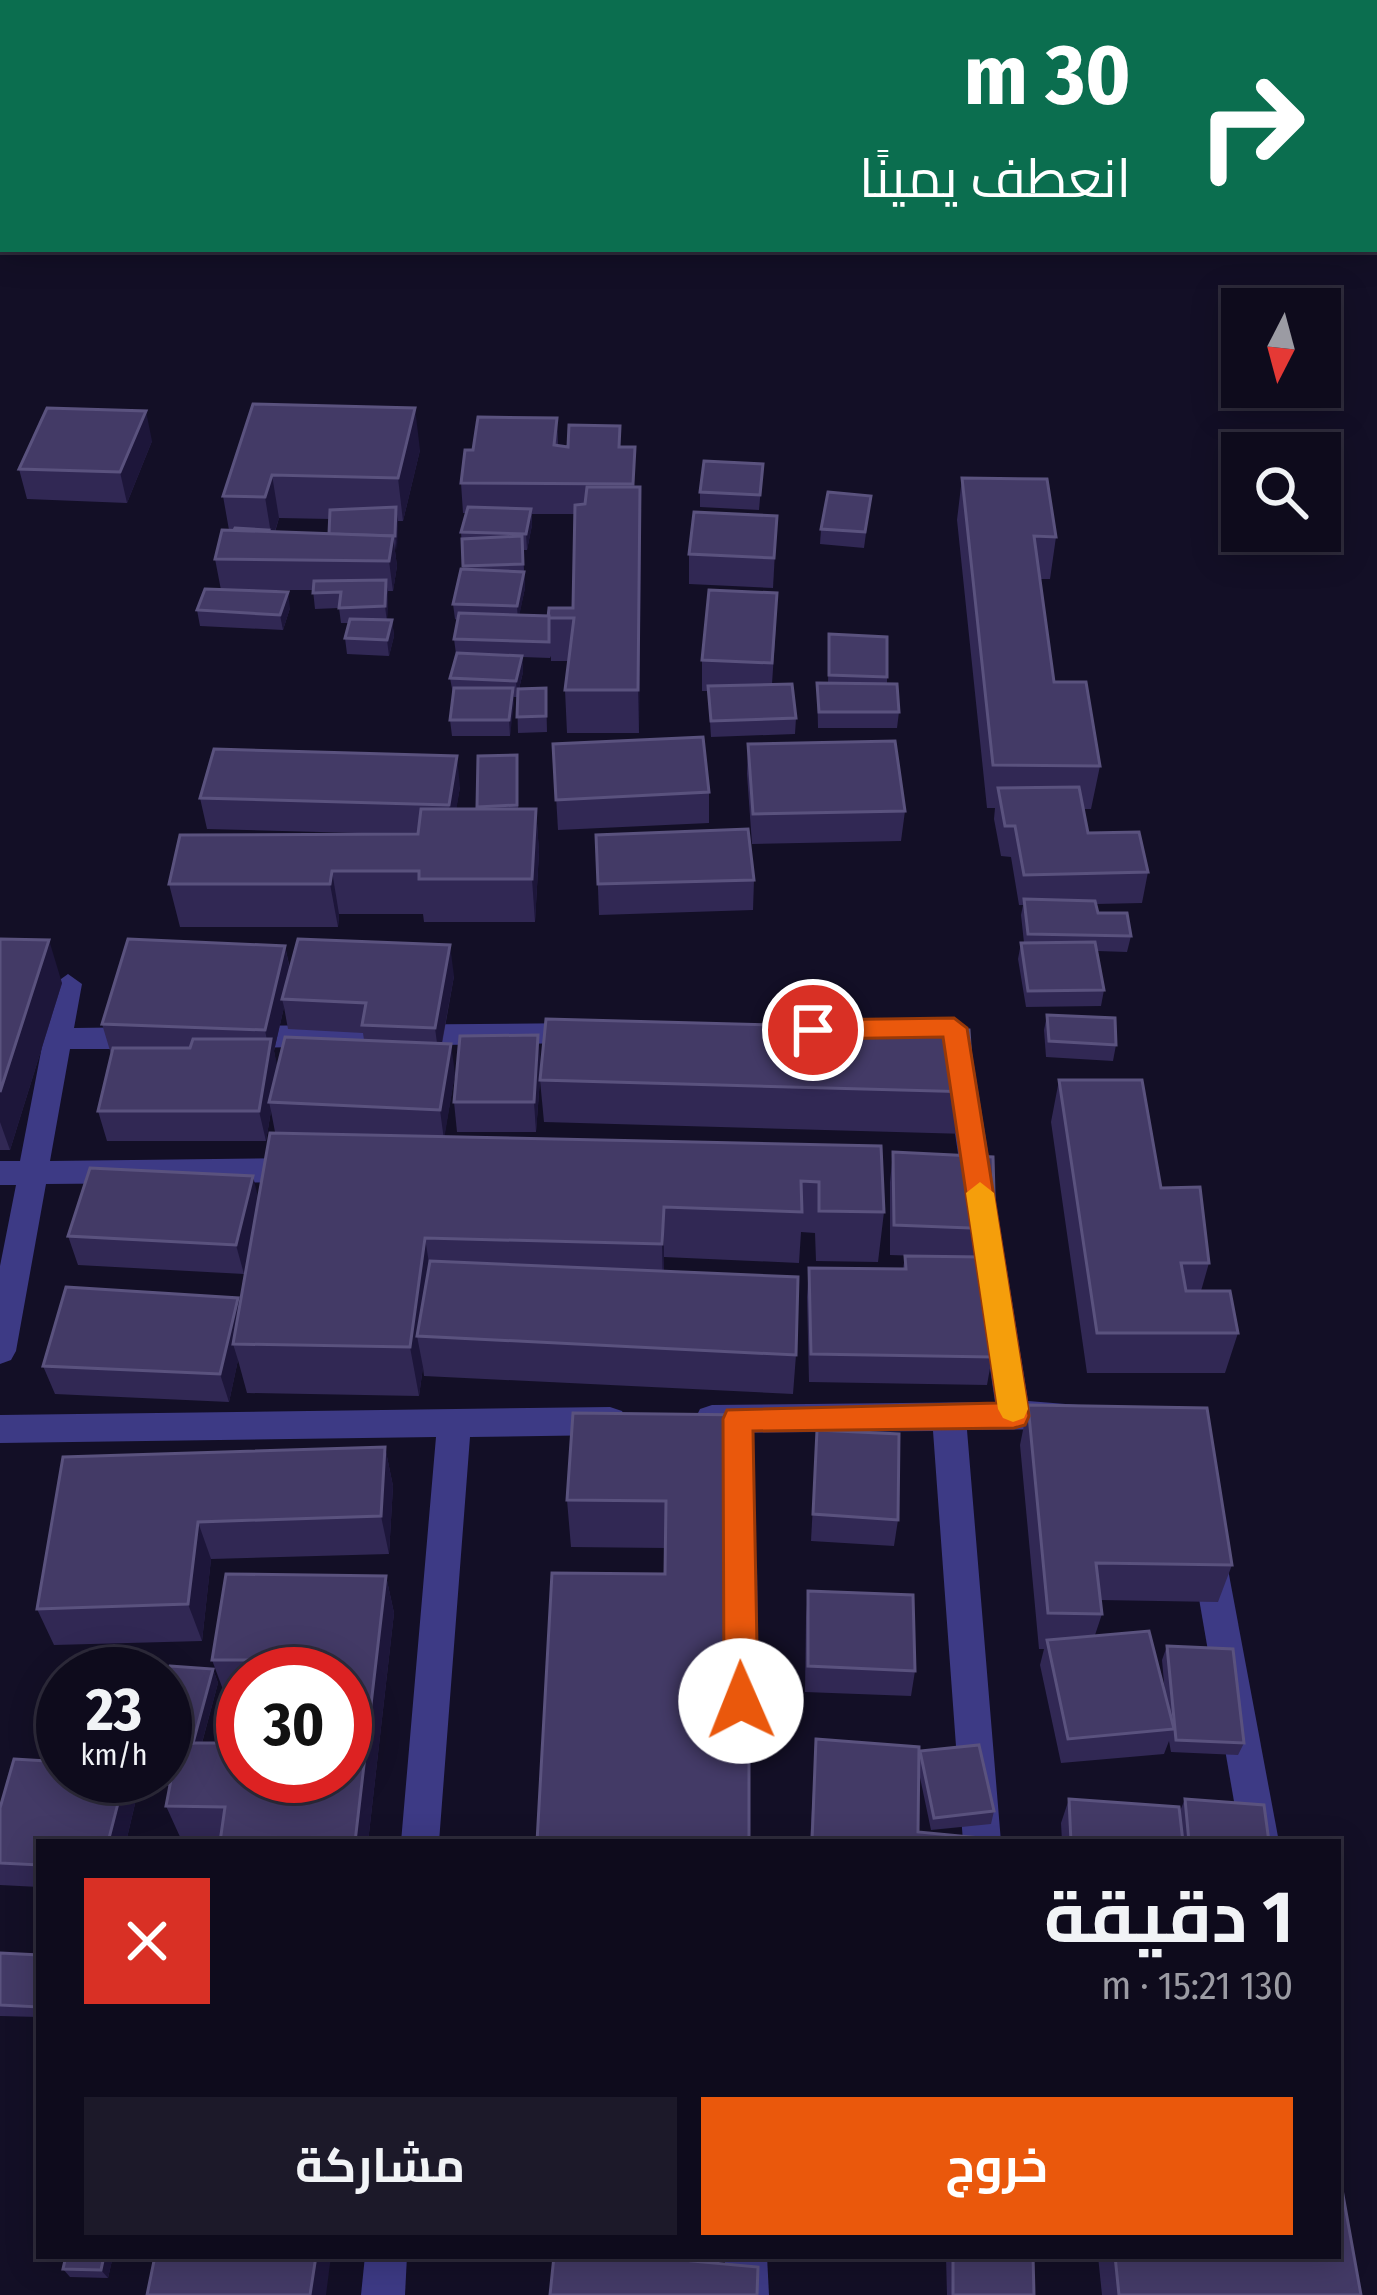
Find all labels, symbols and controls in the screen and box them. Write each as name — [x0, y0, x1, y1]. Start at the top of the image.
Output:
text: 30 m — [964, 25, 1131, 126]
icon: right — [1173, 48, 1329, 204]
text: انعطف يمينًا — [859, 147, 1131, 211]
north arrow — [1221, 288, 1341, 408]
map controls — [1221, 288, 1341, 552]
button: search — [1221, 432, 1341, 552]
pin — [762, 979, 864, 1081]
icon: arrive — [780, 997, 846, 1063]
position arrow — [678, 1638, 804, 1764]
speed limit sign: 30 — [216, 1647, 372, 1803]
text: 23 — [86, 1674, 142, 1746]
text: km/h — [81, 1737, 147, 1773]
text: 1 دقيقة — [1044, 1875, 1293, 1961]
button: close — [84, 1878, 210, 2004]
text: 130 m · 15:21 — [1101, 1963, 1293, 2009]
button: مشاركة — [84, 2097, 677, 2235]
button: خروج — [701, 2097, 1293, 2235]

